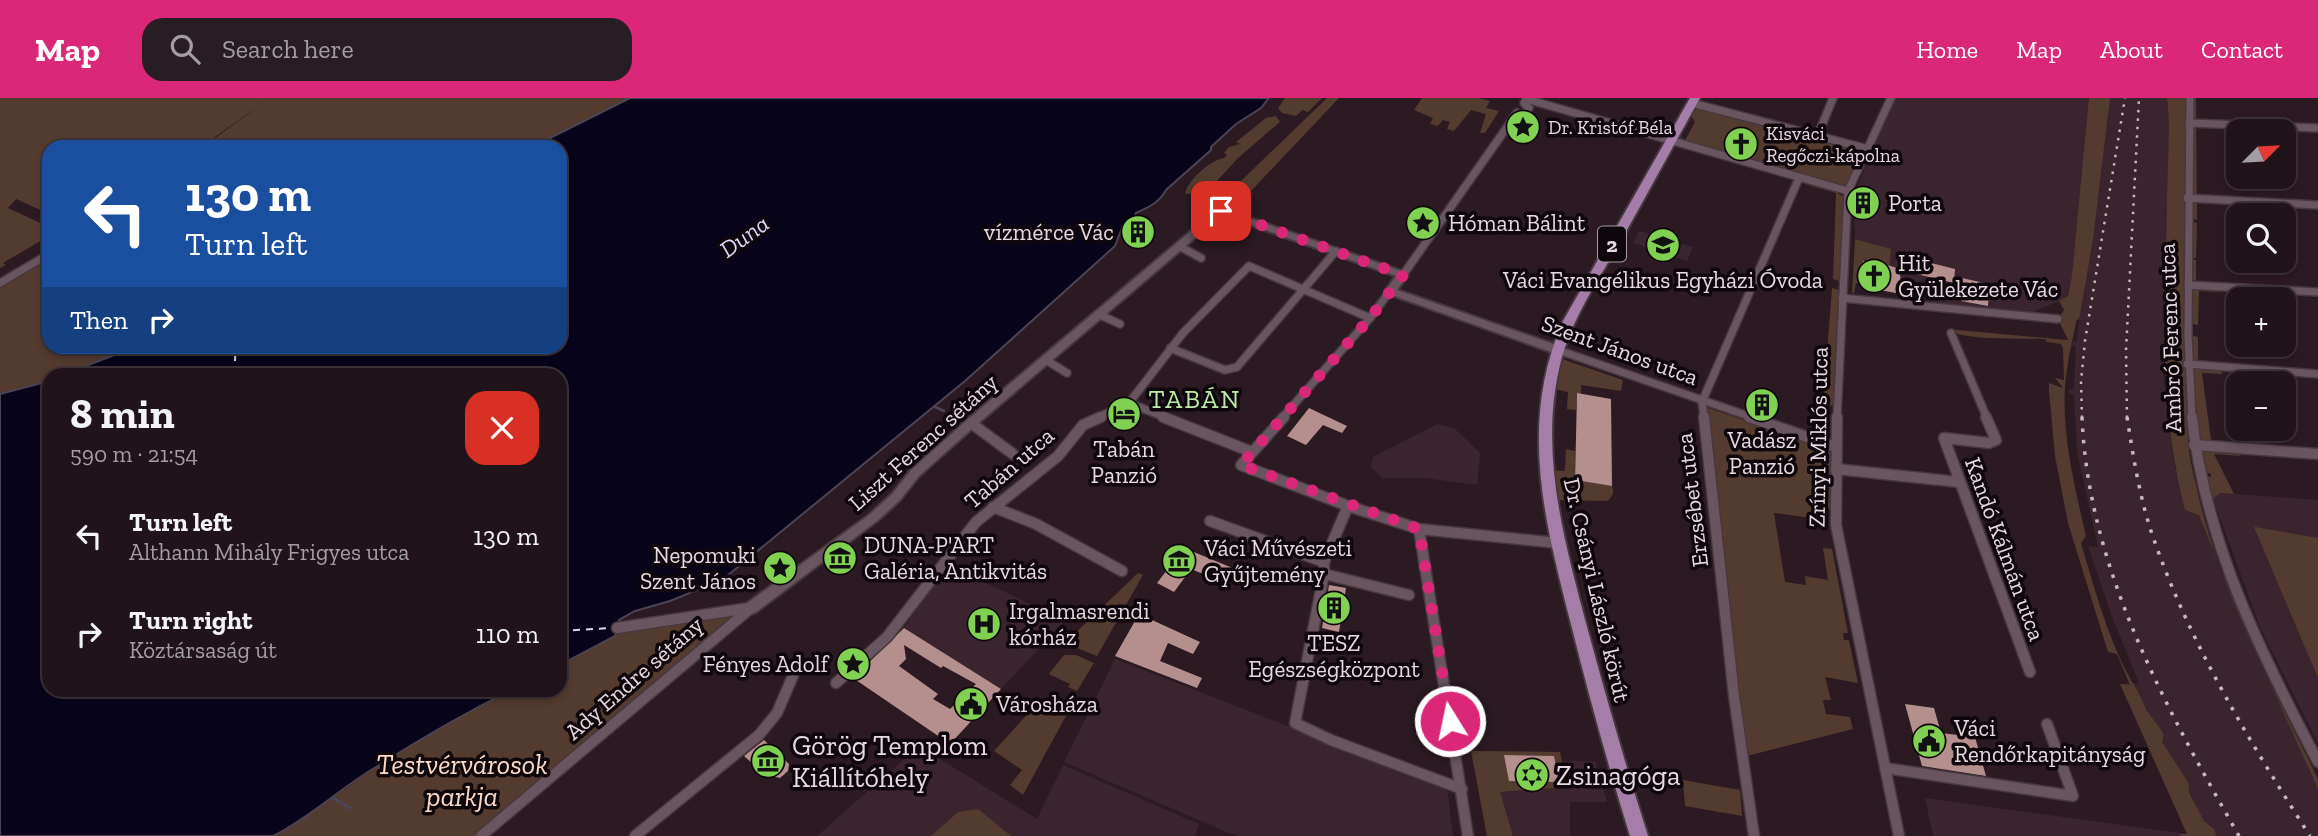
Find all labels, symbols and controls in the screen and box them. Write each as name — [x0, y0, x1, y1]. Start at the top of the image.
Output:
search box — [142, 18, 632, 81]
text: Map — [35, 30, 100, 69]
icon: search — [166, 30, 204, 68]
text: Search here — [222, 33, 354, 65]
text: Home — [1916, 35, 1978, 64]
text: Map — [2016, 35, 2062, 64]
text: About — [2100, 35, 2163, 64]
text: Contact — [2201, 35, 2283, 64]
place icon: Dr. Kristóf Béla — [1504, 108, 1542, 146]
place label: Dr. Kristóf Béla — [1548, 116, 1673, 139]
north arrow — [2226, 119, 2296, 189]
map controls — [2226, 119, 2296, 441]
place label: Kisváci Regőczi-kápolna — [1766, 122, 1900, 167]
church icon: Kisváci Regőczi-kápolna — [1722, 125, 1760, 163]
text: 130 m — [185, 165, 311, 224]
icon: left — [70, 168, 161, 259]
pin — [1191, 181, 1251, 241]
building icon: Porta — [1844, 184, 1882, 222]
place label: Porta — [1888, 189, 1942, 217]
icon: arrive — [1202, 192, 1240, 230]
button: search — [2226, 203, 2296, 273]
place icon: Hóman Bálint — [1404, 204, 1442, 242]
water label: Duna — [714, 208, 774, 264]
place label: Hóman Bálint — [1448, 209, 1586, 237]
building icon: vízmérce Vác — [1119, 213, 1157, 251]
place label: vízmérce Vác — [984, 218, 1114, 246]
text: Turn left — [185, 225, 307, 263]
road number: 2 — [1598, 226, 1626, 262]
school or university icon: Váci Evangélikus Egyházi Óvoda — [1644, 226, 1682, 264]
street label: Ambró Ferenc utca — [2153, 243, 2187, 433]
place label: Hit Gyülekezete Vác — [1898, 249, 2058, 303]
church icon: Hit Gyülekezete Vác — [1855, 257, 1893, 295]
place label: Váci Evangélikus Egyházi Óvoda — [1502, 266, 1823, 294]
button: + — [2226, 287, 2296, 357]
icon: right — [142, 301, 180, 339]
text: Then — [70, 304, 128, 336]
street label: Szent János utca — [1538, 309, 1702, 391]
street label: Zrínyi Miklós utca — [1802, 347, 1834, 527]
street label: Liszt Ferenc sétány — [843, 368, 1004, 516]
button: − — [2226, 371, 2296, 441]
district label: TABÁN — [1149, 383, 1241, 415]
building icon: Vadász Panzió — [1743, 386, 1781, 424]
text: 8 min — [70, 388, 175, 439]
button: close — [465, 391, 539, 465]
hotel icon: Tabán Panzió — [1105, 395, 1143, 433]
street label: Tabán utca — [958, 421, 1060, 515]
place label: Vadász Panzió — [1726, 426, 1797, 480]
street label: Erzsébet utca — [1670, 431, 1714, 569]
place label: Tabán Panzió — [1091, 435, 1157, 489]
text: 590 m · 21:54 — [70, 440, 198, 468]
street label: Kandó Kálmán utca — [1959, 453, 2051, 645]
street label: Dr. Csányi László körút — [1558, 475, 1637, 705]
text: Turn left — [129, 506, 232, 538]
icon: left — [70, 517, 108, 555]
text: 130 m — [473, 520, 539, 552]
place label: DUNA-P'ART Galéria, Antikvitás — [864, 531, 1047, 585]
place label: Váci Művészeti Gyűjtemény — [1203, 534, 1352, 588]
text: Althann Mihály Frigyes utca — [129, 538, 409, 566]
museum icon: DUNA-P'ART Galéria, Antikvitás — [821, 539, 859, 577]
place label: Nepomuki Szent János — [640, 541, 756, 595]
museum icon: Váci Művészeti Gyűjtemény — [1160, 542, 1198, 580]
place icon: Nepomuki Szent János — [761, 549, 799, 587]
building icon: TESZ Egészségközpont — [1315, 589, 1353, 627]
place label: Irgalmasrendi kórház — [1009, 597, 1150, 651]
text: Turn right — [129, 604, 252, 636]
hospital icon: Irgalmasrendi kórház — [965, 605, 1003, 643]
street label: Ady Endre sétány — [559, 610, 709, 745]
icon: right — [70, 615, 108, 653]
text: 110 m — [476, 618, 539, 650]
place label: TESZ Egészségközpont — [1248, 629, 1420, 683]
text: Köztársaság út — [129, 636, 277, 664]
place icon: Fényes Adolf — [834, 645, 872, 683]
place label: Fényes Adolf — [703, 650, 830, 678]
position arrow — [1413, 684, 1487, 758]
public building icon: Városháza — [952, 685, 990, 723]
place label: Városháza — [995, 690, 1098, 718]
place label: Váci Rendőrkapitányság — [1953, 714, 2146, 768]
public building icon: Váci Rendőrkapitányság — [1910, 722, 1948, 760]
place label: Görög Templom Kiállítóhely — [792, 729, 987, 794]
museum icon: Görög Templom Kiállítóhely — [749, 742, 787, 780]
park label: Testvérvárosok parkja — [376, 748, 548, 813]
synagogue icon: Zsinagóga — [1513, 756, 1551, 794]
place label: Zsinagóga — [1556, 759, 1681, 792]

